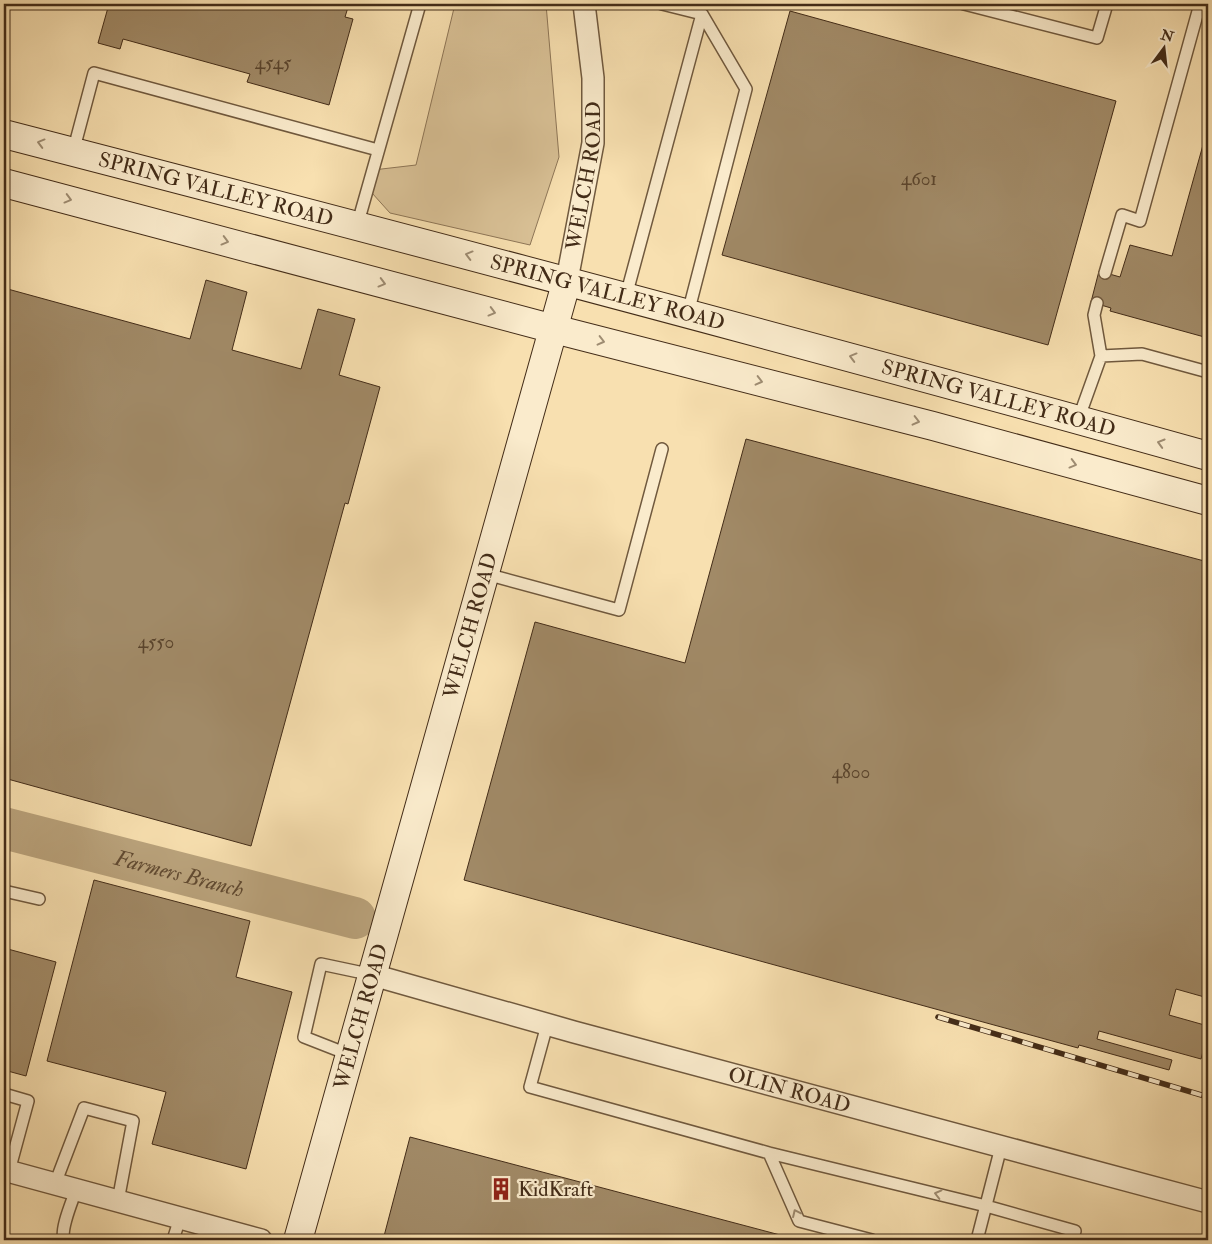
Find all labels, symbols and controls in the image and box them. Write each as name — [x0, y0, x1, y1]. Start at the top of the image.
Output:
north arrow — [1140, 22, 1190, 72]
text: N — [1158, 26, 1176, 46]
house number: 4545 — [255, 51, 292, 75]
street label: WELCH ROAD — [560, 101, 607, 253]
one-way arrow — [36, 138, 45, 149]
street label: SPRING VALLEY ROAD — [96, 146, 336, 233]
house number: 4601 — [901, 167, 937, 191]
one-way arrow — [63, 194, 71, 204]
one-way arrow — [220, 235, 229, 246]
street label: SPRING VALLEY ROAD — [487, 249, 728, 337]
one-way arrow — [465, 250, 474, 261]
one-way arrow — [377, 277, 386, 288]
one-way arrow — [487, 306, 496, 317]
one-way arrow — [597, 335, 605, 345]
one-way arrow — [849, 353, 858, 363]
street label: SPRING VALLEY ROAD — [878, 354, 1118, 444]
one-way arrow — [754, 375, 763, 386]
one-way arrow — [912, 415, 921, 426]
one-way arrow — [1157, 438, 1166, 449]
one-way arrow — [1069, 458, 1077, 468]
street label: WELCH ROAD — [437, 550, 504, 703]
house number: 4550 — [138, 630, 174, 654]
house number: 4800 — [832, 760, 870, 784]
water label: Farmers Branch — [110, 844, 247, 904]
street label: WELCH ROAD — [327, 941, 394, 1094]
street label: OLIN ROAD — [725, 1061, 854, 1120]
building icon: KidKraft — [488, 1176, 514, 1202]
place label: KidKraft — [518, 1176, 593, 1203]
one-way arrow — [934, 1189, 943, 1200]
one-way arrow — [791, 1209, 802, 1218]

